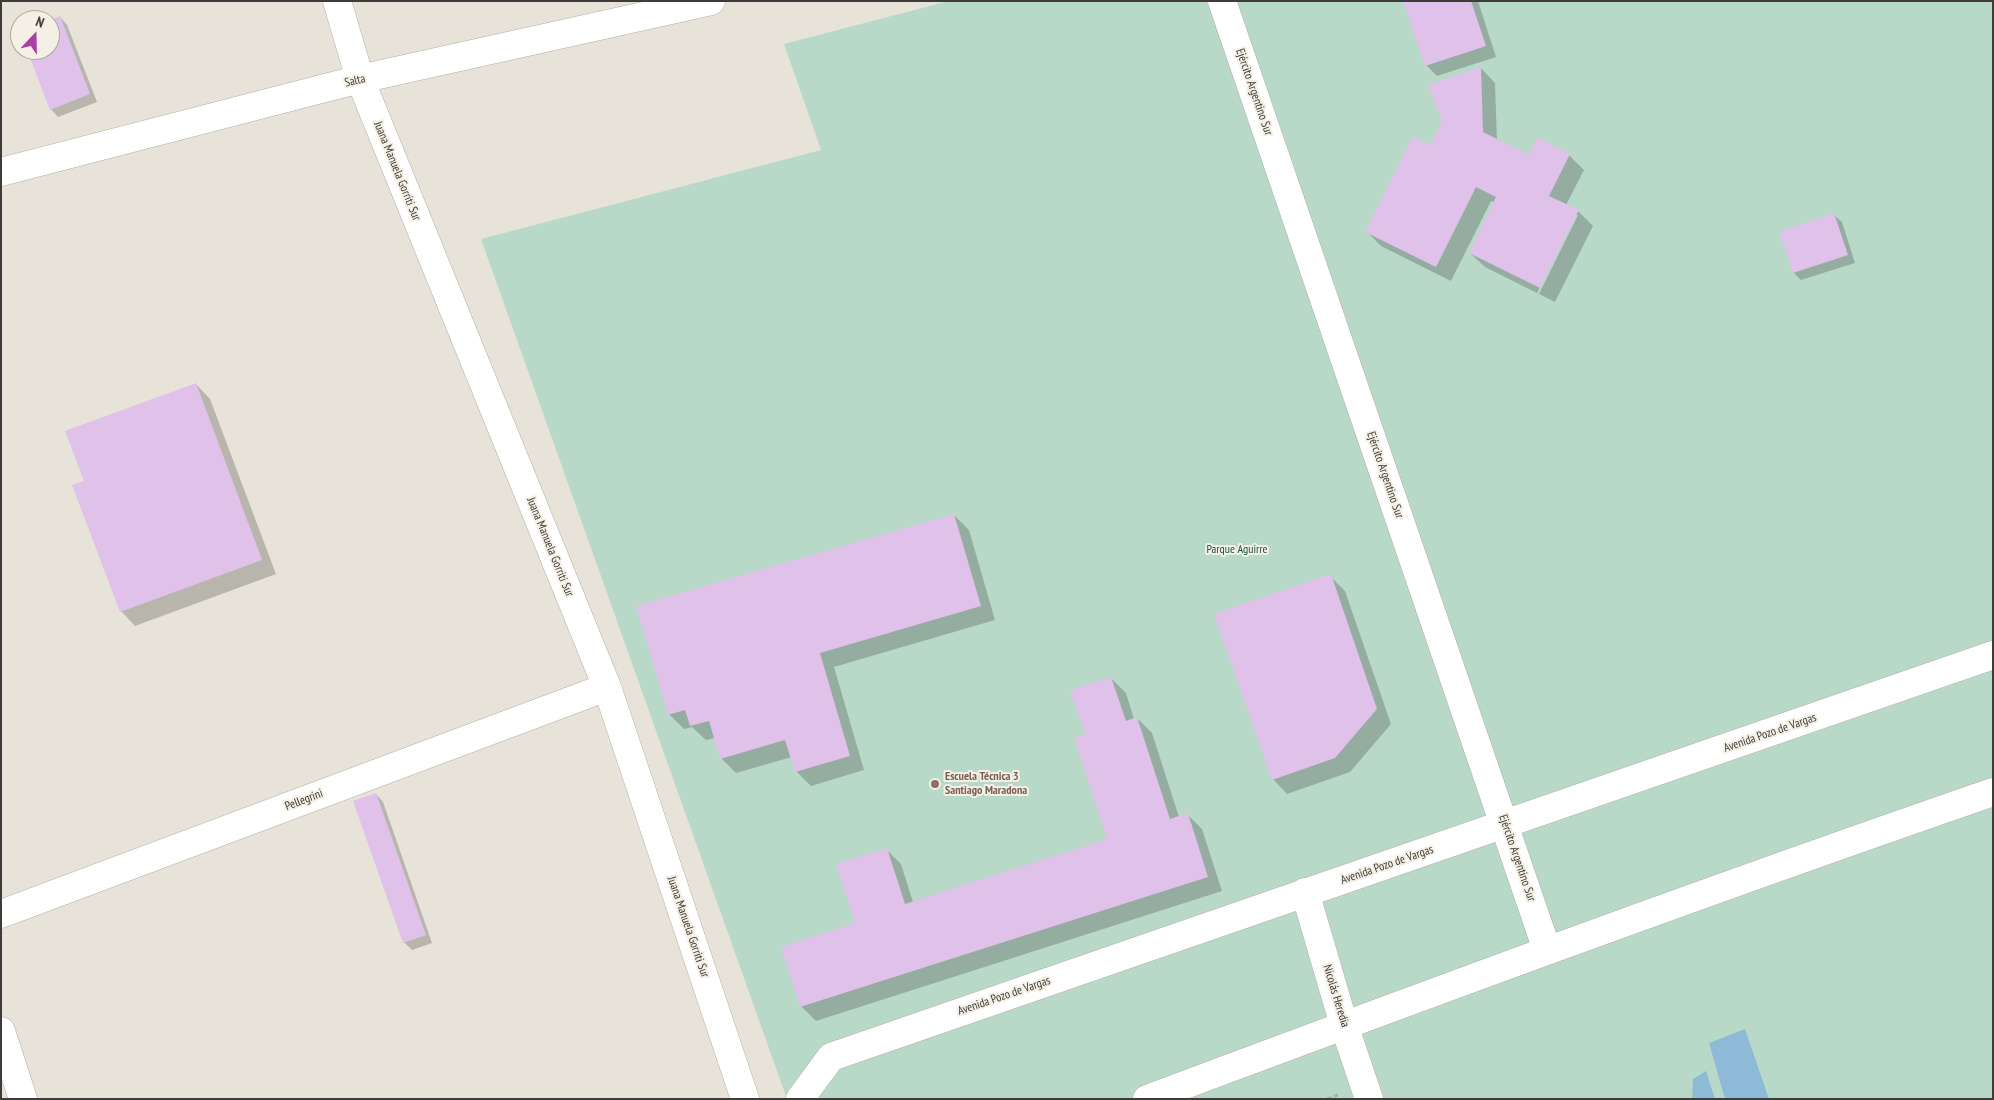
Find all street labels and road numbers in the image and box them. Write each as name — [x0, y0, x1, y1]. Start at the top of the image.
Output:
street label: Ejército Argentino Sur — [1232, 47, 1276, 137]
street label: Salta — [343, 71, 367, 91]
street label: Juana Manuela Gorriti Sur — [370, 119, 424, 223]
street label: Ejército Argentino Sur — [1363, 430, 1407, 520]
street label: Juana Manuela Gorriti Sur — [523, 495, 577, 599]
street label: Avenida Pozo de Vargas — [1722, 710, 1818, 756]
street label: Pellegrini — [283, 786, 325, 814]
street label: Ejército Argentino Sur — [1495, 813, 1539, 903]
street label: Avenida Pozo de Vargas — [1339, 842, 1435, 888]
street label: Juana Manuela Gorriti Sur — [664, 875, 712, 979]
street label: Nicolás Heredia — [1320, 963, 1352, 1029]
street label: Avenida Pozo de Vargas — [956, 973, 1052, 1019]

